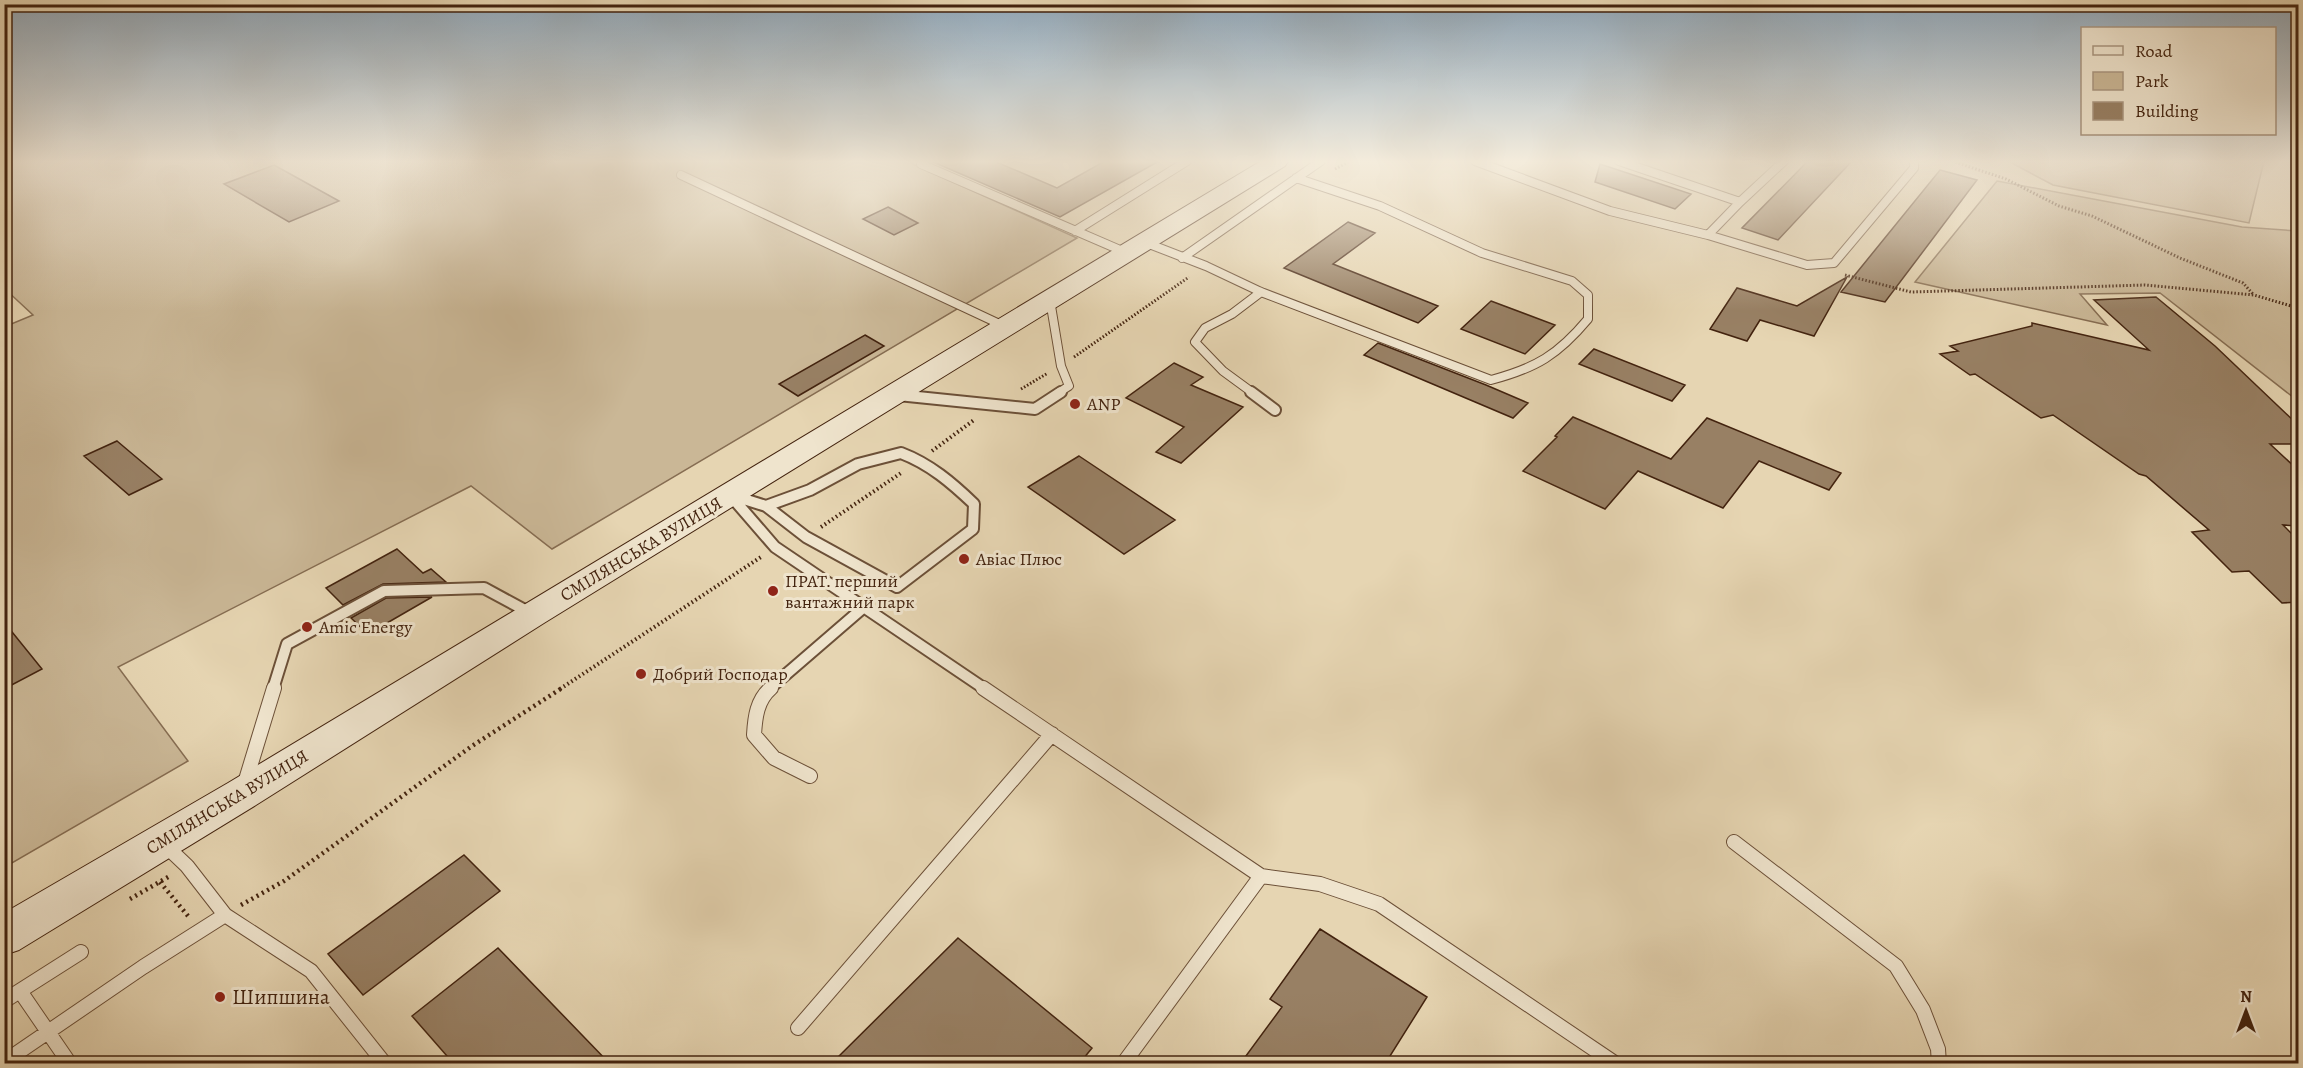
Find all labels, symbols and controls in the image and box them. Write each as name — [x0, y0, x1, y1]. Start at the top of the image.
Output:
legend — [2081, 27, 2276, 135]
text: Road — [2135, 39, 2173, 63]
text: Park — [2135, 69, 2169, 93]
text: Building — [2135, 99, 2199, 123]
place label: ANP — [1086, 392, 1120, 416]
marker: ANP — [1068, 397, 1082, 411]
street label: СМІЛЯНСЬКА ВУЛИЦЯ — [555, 491, 727, 607]
place label: Авіас Плюс — [975, 547, 1062, 571]
marker: Авіас Плюс — [957, 552, 971, 566]
place label: ПРАТ. перший вантажний парк — [785, 569, 915, 614]
marker: ПРАТ. перший вантажний парк — [766, 584, 780, 598]
place label: Amic Energy — [318, 615, 413, 639]
marker: Amic Energy — [300, 620, 314, 634]
place label: Добрий Господар — [653, 662, 788, 686]
marker: Добрий Господар — [634, 667, 648, 681]
street label: СМІЛЯНСЬКА ВУЛИЦЯ — [141, 744, 313, 860]
north arrow — [2216, 981, 2276, 1041]
place label: Шипшина — [232, 983, 330, 1011]
text: N — [2240, 986, 2252, 1008]
marker: Шипшина — [213, 990, 227, 1004]

